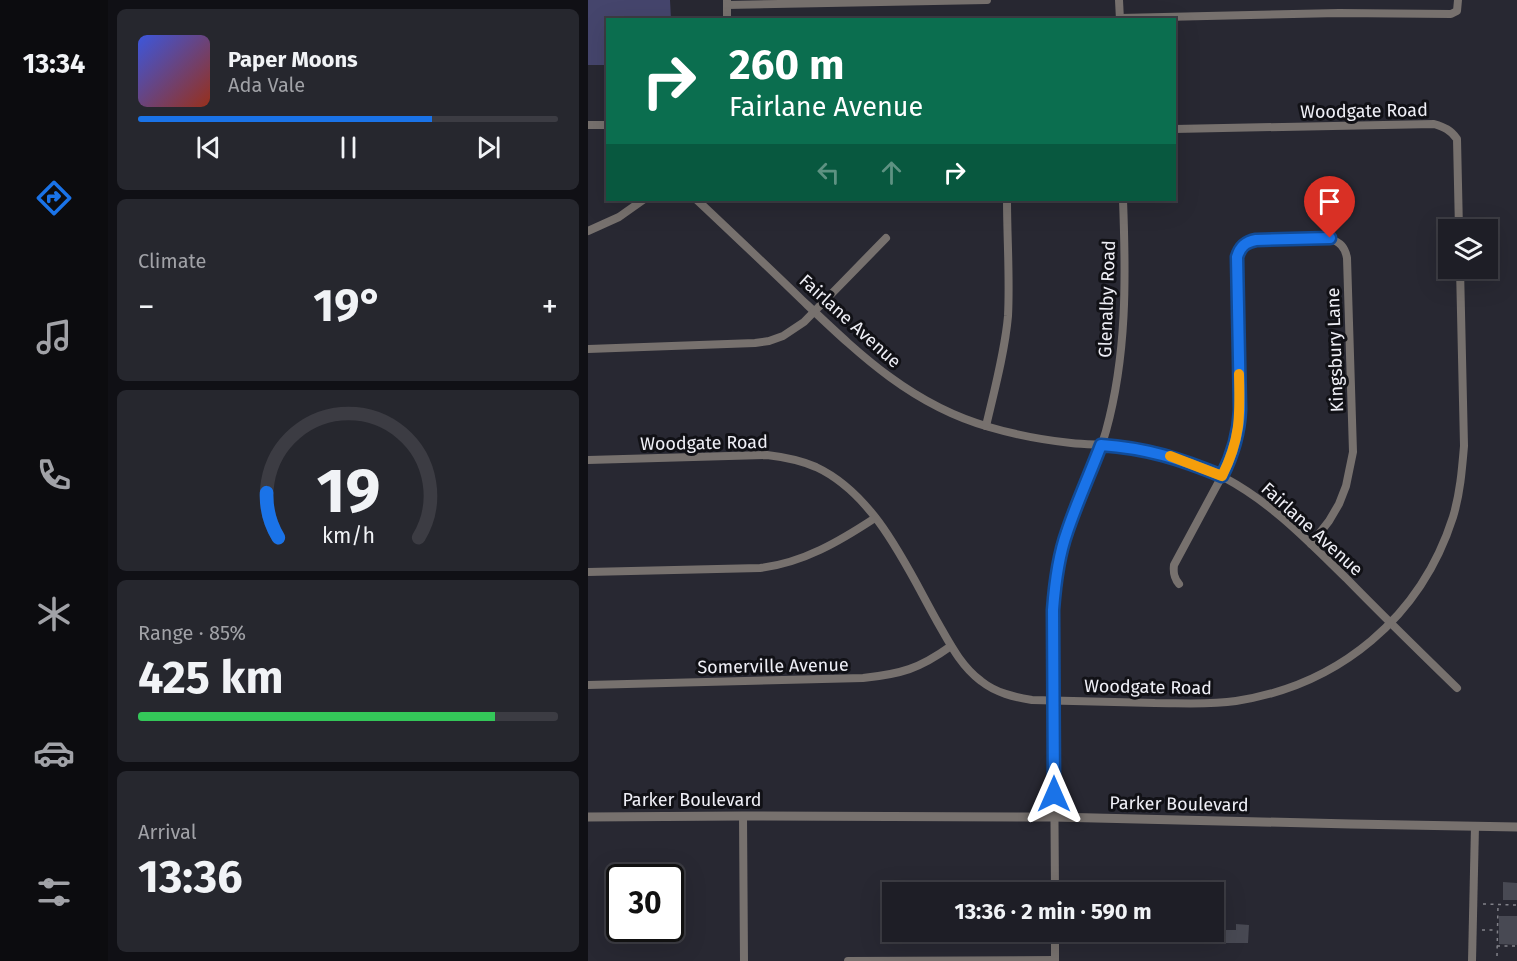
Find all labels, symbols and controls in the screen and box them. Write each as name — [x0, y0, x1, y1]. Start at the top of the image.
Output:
text: 260 m — [729, 40, 844, 90]
icon: right — [630, 42, 708, 120]
text: Paper Moons — [228, 46, 358, 73]
text: 13:34 — [23, 48, 85, 80]
text: Ada Vale — [228, 73, 305, 97]
text: Fairlane Avenue — [729, 91, 923, 123]
street label: Woodgate Road — [1300, 99, 1428, 123]
icon: previous — [192, 131, 225, 164]
icon: pause — [332, 131, 365, 164]
icon: next — [472, 131, 505, 164]
icon: left — [812, 156, 845, 189]
icon: ahead — [875, 156, 908, 189]
icon: right — [938, 156, 971, 189]
pin — [1304, 176, 1355, 238]
icon: directions — [33, 177, 75, 219]
icon: arrive — [1313, 185, 1346, 218]
map controls — [1438, 219, 1498, 279]
button: layers — [1438, 219, 1498, 279]
street label: Glenalby Road — [1094, 240, 1120, 358]
text: Climate — [138, 249, 206, 273]
street label: Fairlane Avenue — [795, 270, 905, 372]
text: 19° — [313, 279, 383, 333]
text: − — [138, 287, 155, 327]
text: + — [542, 287, 558, 327]
street label: Kingsbury Lane — [1322, 287, 1348, 413]
icon: music — [33, 316, 75, 358]
street label: Woodgate Road — [640, 431, 768, 455]
icon: phone — [33, 454, 75, 496]
text: 19 — [316, 454, 380, 529]
street label: Fairlane Avenue — [1257, 478, 1367, 580]
text: km/h — [321, 523, 375, 549]
icon: climate — [33, 593, 75, 635]
text: Range · 85% — [138, 621, 246, 645]
text: 425 km — [138, 651, 283, 705]
street label: Somerville Avenue — [697, 654, 849, 678]
street label: Woodgate Road — [1084, 675, 1212, 699]
icon: car — [33, 732, 75, 774]
position arrow — [1022, 762, 1086, 826]
street label: Parker Boulevard — [622, 789, 762, 811]
street label: Parker Boulevard — [1109, 792, 1249, 816]
text: Arrival — [138, 820, 197, 844]
text: 13:36 — [138, 850, 243, 904]
speed limit sign: 30 — [606, 864, 684, 942]
icon: filters — [33, 871, 75, 913]
text: 13:36 · 2 min · 590 m — [954, 898, 1152, 925]

